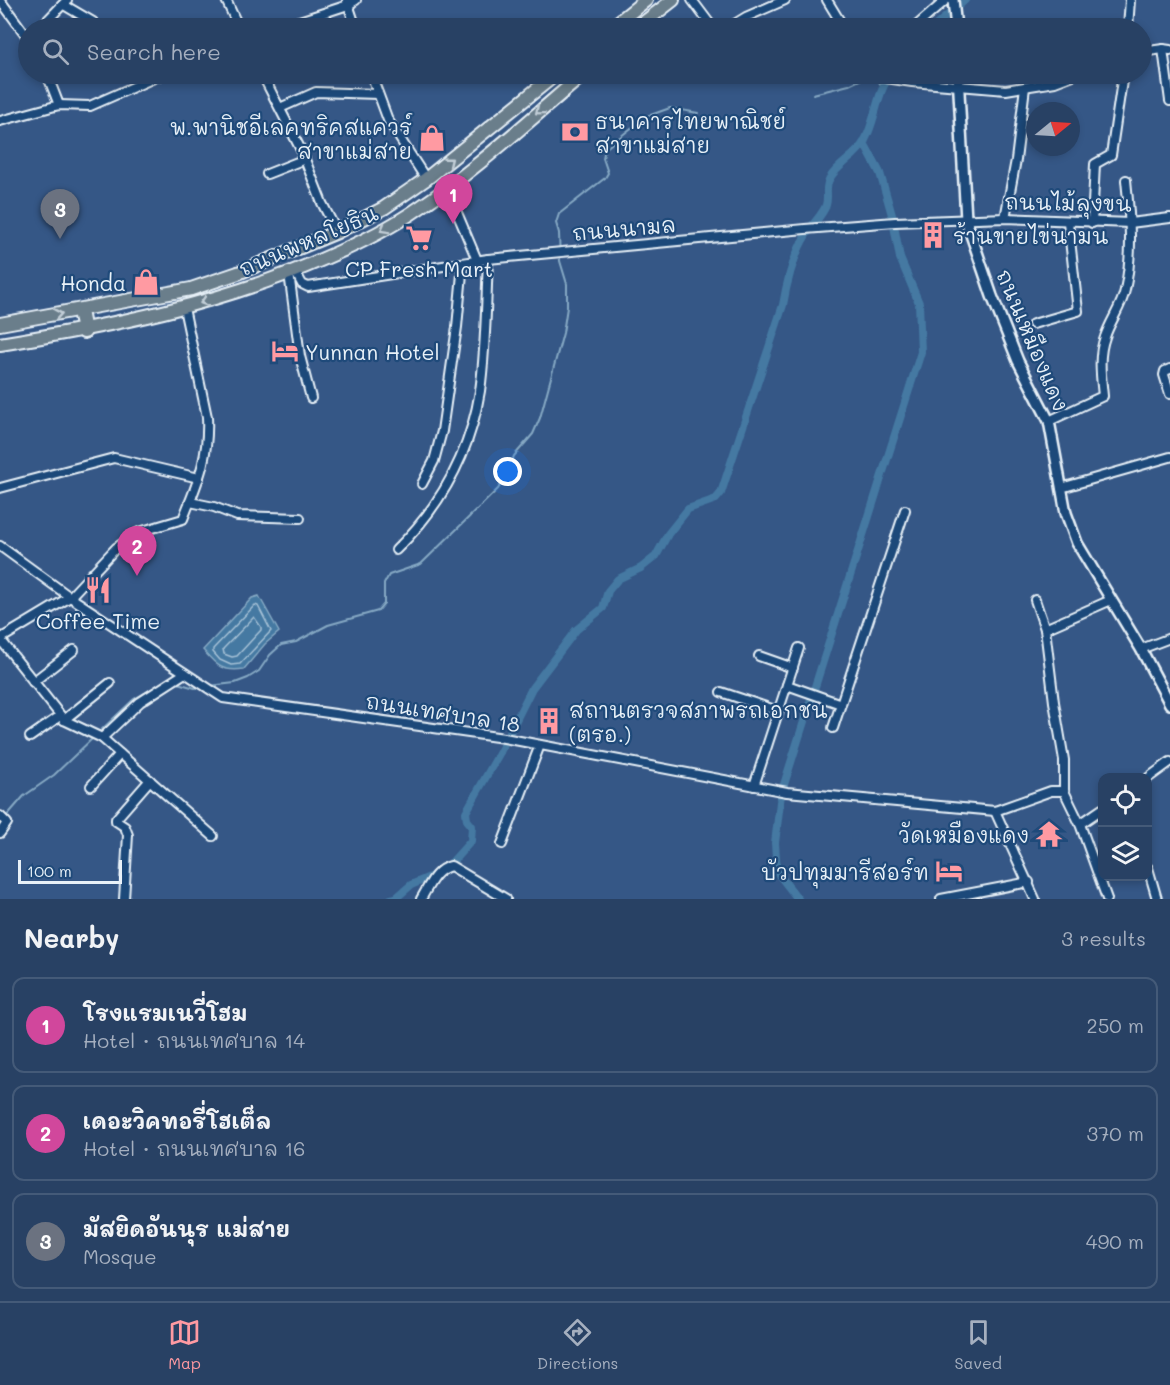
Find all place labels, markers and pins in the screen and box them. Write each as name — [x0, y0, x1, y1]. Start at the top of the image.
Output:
place label: ธนาคารไทยพาณิชย์ สาขาแม่สาย — [595, 106, 786, 158]
place label: พ.พานิชอีเลคทริคสแควร์ สาขาแม่สาย — [170, 112, 412, 164]
bank icon: ธนาคารไทยพาณิชย์ สาขาแม่สาย — [560, 117, 590, 147]
shop icon: พ.พานิชอีเลคทริคสแควร์ สาขาแม่สาย — [417, 123, 447, 153]
pin: 1 — [434, 174, 472, 224]
pin: 3 — [40, 190, 80, 239]
building icon: ร้านขายไข่นามน — [918, 220, 948, 250]
place label: ร้านขายไข่นามน — [953, 222, 1109, 249]
supermarket icon: CP Fresh Mart — [404, 223, 434, 253]
place label: CP Fresh Mart — [345, 255, 493, 282]
shop icon: Honda — [131, 267, 161, 297]
place label: Honda — [61, 269, 126, 296]
hotel icon: Yunnan Hotel — [270, 336, 300, 366]
place label: Yunnan Hotel — [305, 338, 440, 365]
pin: 2 — [118, 526, 156, 576]
restaurant icon: Coffee Time — [83, 575, 113, 605]
place label: Coffee Time — [36, 607, 160, 634]
place label: สถานตรวจสภาพรถเอกชน (ตรอ.) — [569, 696, 828, 747]
building icon: สถานตรวจสภาพรถเอกชน (ตรอ.) — [534, 706, 564, 736]
temple icon: วัดเหมืองแดง — [1034, 819, 1064, 849]
place label: วัดเหมืองแดง — [898, 820, 1029, 848]
hotel icon: บัวปทุมมารีสอร์ท — [934, 856, 964, 886]
place label: บัวปทุมมารีสอร์ท — [761, 857, 929, 889]

